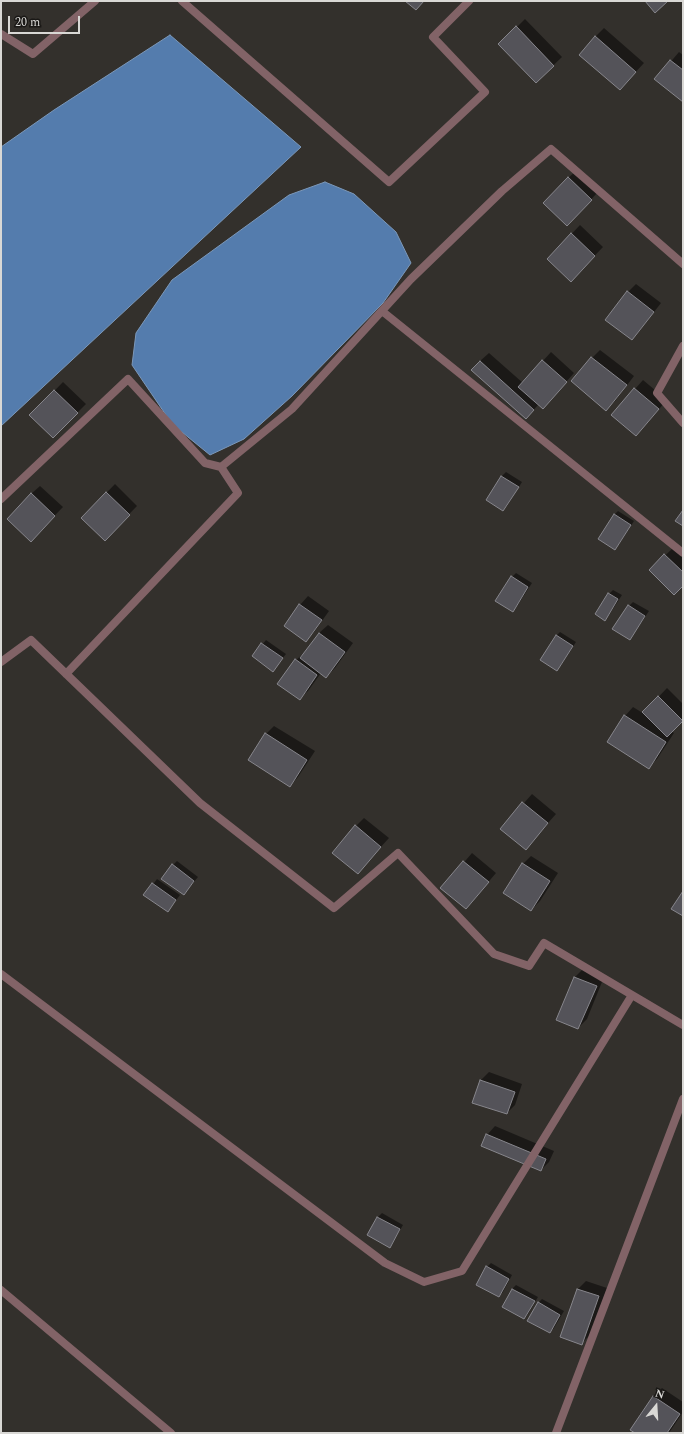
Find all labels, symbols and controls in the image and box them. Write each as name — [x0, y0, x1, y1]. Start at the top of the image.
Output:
scale bar — [10, 8, 82, 34]
text: 20 m — [15, 13, 40, 32]
text: N — [653, 1385, 667, 1404]
north arrow — [636, 1386, 676, 1426]

